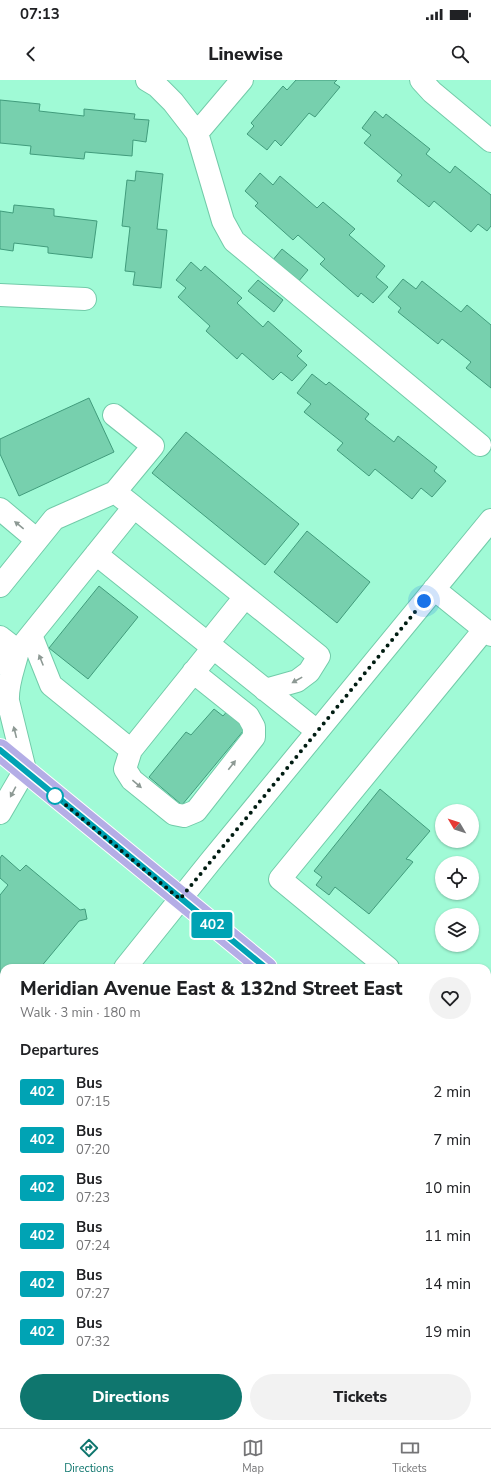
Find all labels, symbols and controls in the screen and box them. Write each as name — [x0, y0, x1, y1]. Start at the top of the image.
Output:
text: 07:13 — [20, 4, 60, 24]
text: Linewise — [208, 42, 283, 66]
icon: back — [20, 43, 42, 65]
icon: search — [449, 43, 471, 65]
one-way arrow — [13, 520, 24, 529]
your location — [414, 591, 434, 611]
one-way arrow — [37, 654, 43, 666]
one-way arrow — [291, 676, 303, 683]
one-way arrow — [12, 726, 18, 739]
one-way arrow — [228, 759, 237, 770]
one-way arrow — [131, 779, 142, 788]
one-way arrow — [10, 786, 16, 798]
unlabelled marker — [46, 787, 64, 805]
north arrow — [435, 804, 479, 848]
map controls — [435, 804, 479, 952]
button: locate — [435, 856, 479, 900]
button: layers — [435, 908, 479, 952]
line badge: 402 — [189, 912, 235, 938]
text: 402 — [199, 915, 225, 934]
text: Meridian Avenue East & 132nd Street East — [20, 976, 402, 1002]
button: heart — [429, 977, 471, 1019]
text: Walk · 3 min · 180 m — [20, 1004, 141, 1022]
text: Departures — [20, 1040, 99, 1060]
text: Bus — [76, 1073, 102, 1093]
text: 402 — [29, 1082, 55, 1101]
text: 2 min — [433, 1082, 471, 1102]
text: 07:15 — [76, 1093, 110, 1111]
text: Bus — [76, 1121, 102, 1141]
text: 402 — [29, 1130, 55, 1149]
text: 7 min — [433, 1130, 471, 1150]
text: 07:20 — [76, 1141, 110, 1159]
text: Bus — [76, 1169, 102, 1189]
text: 402 — [29, 1178, 55, 1197]
text: 10 min — [424, 1178, 471, 1198]
text: 07:23 — [76, 1189, 110, 1207]
text: Bus — [76, 1217, 102, 1237]
text: 402 — [29, 1226, 55, 1245]
text: 11 min — [424, 1226, 471, 1246]
text: 07:24 — [76, 1237, 110, 1255]
text: Bus — [76, 1265, 102, 1285]
text: 402 — [29, 1274, 55, 1293]
text: 14 min — [424, 1274, 471, 1294]
text: 07:27 — [76, 1285, 110, 1303]
text: Bus — [76, 1313, 102, 1333]
text: 402 — [29, 1322, 55, 1341]
text: 19 min — [424, 1322, 471, 1342]
text: 07:32 — [76, 1333, 110, 1351]
button: Directions — [20, 1374, 242, 1420]
button: Tickets — [250, 1374, 471, 1420]
tab: Directions — [64, 1437, 114, 1476]
tab: Map — [242, 1437, 264, 1476]
tab: Tickets — [392, 1437, 427, 1476]

